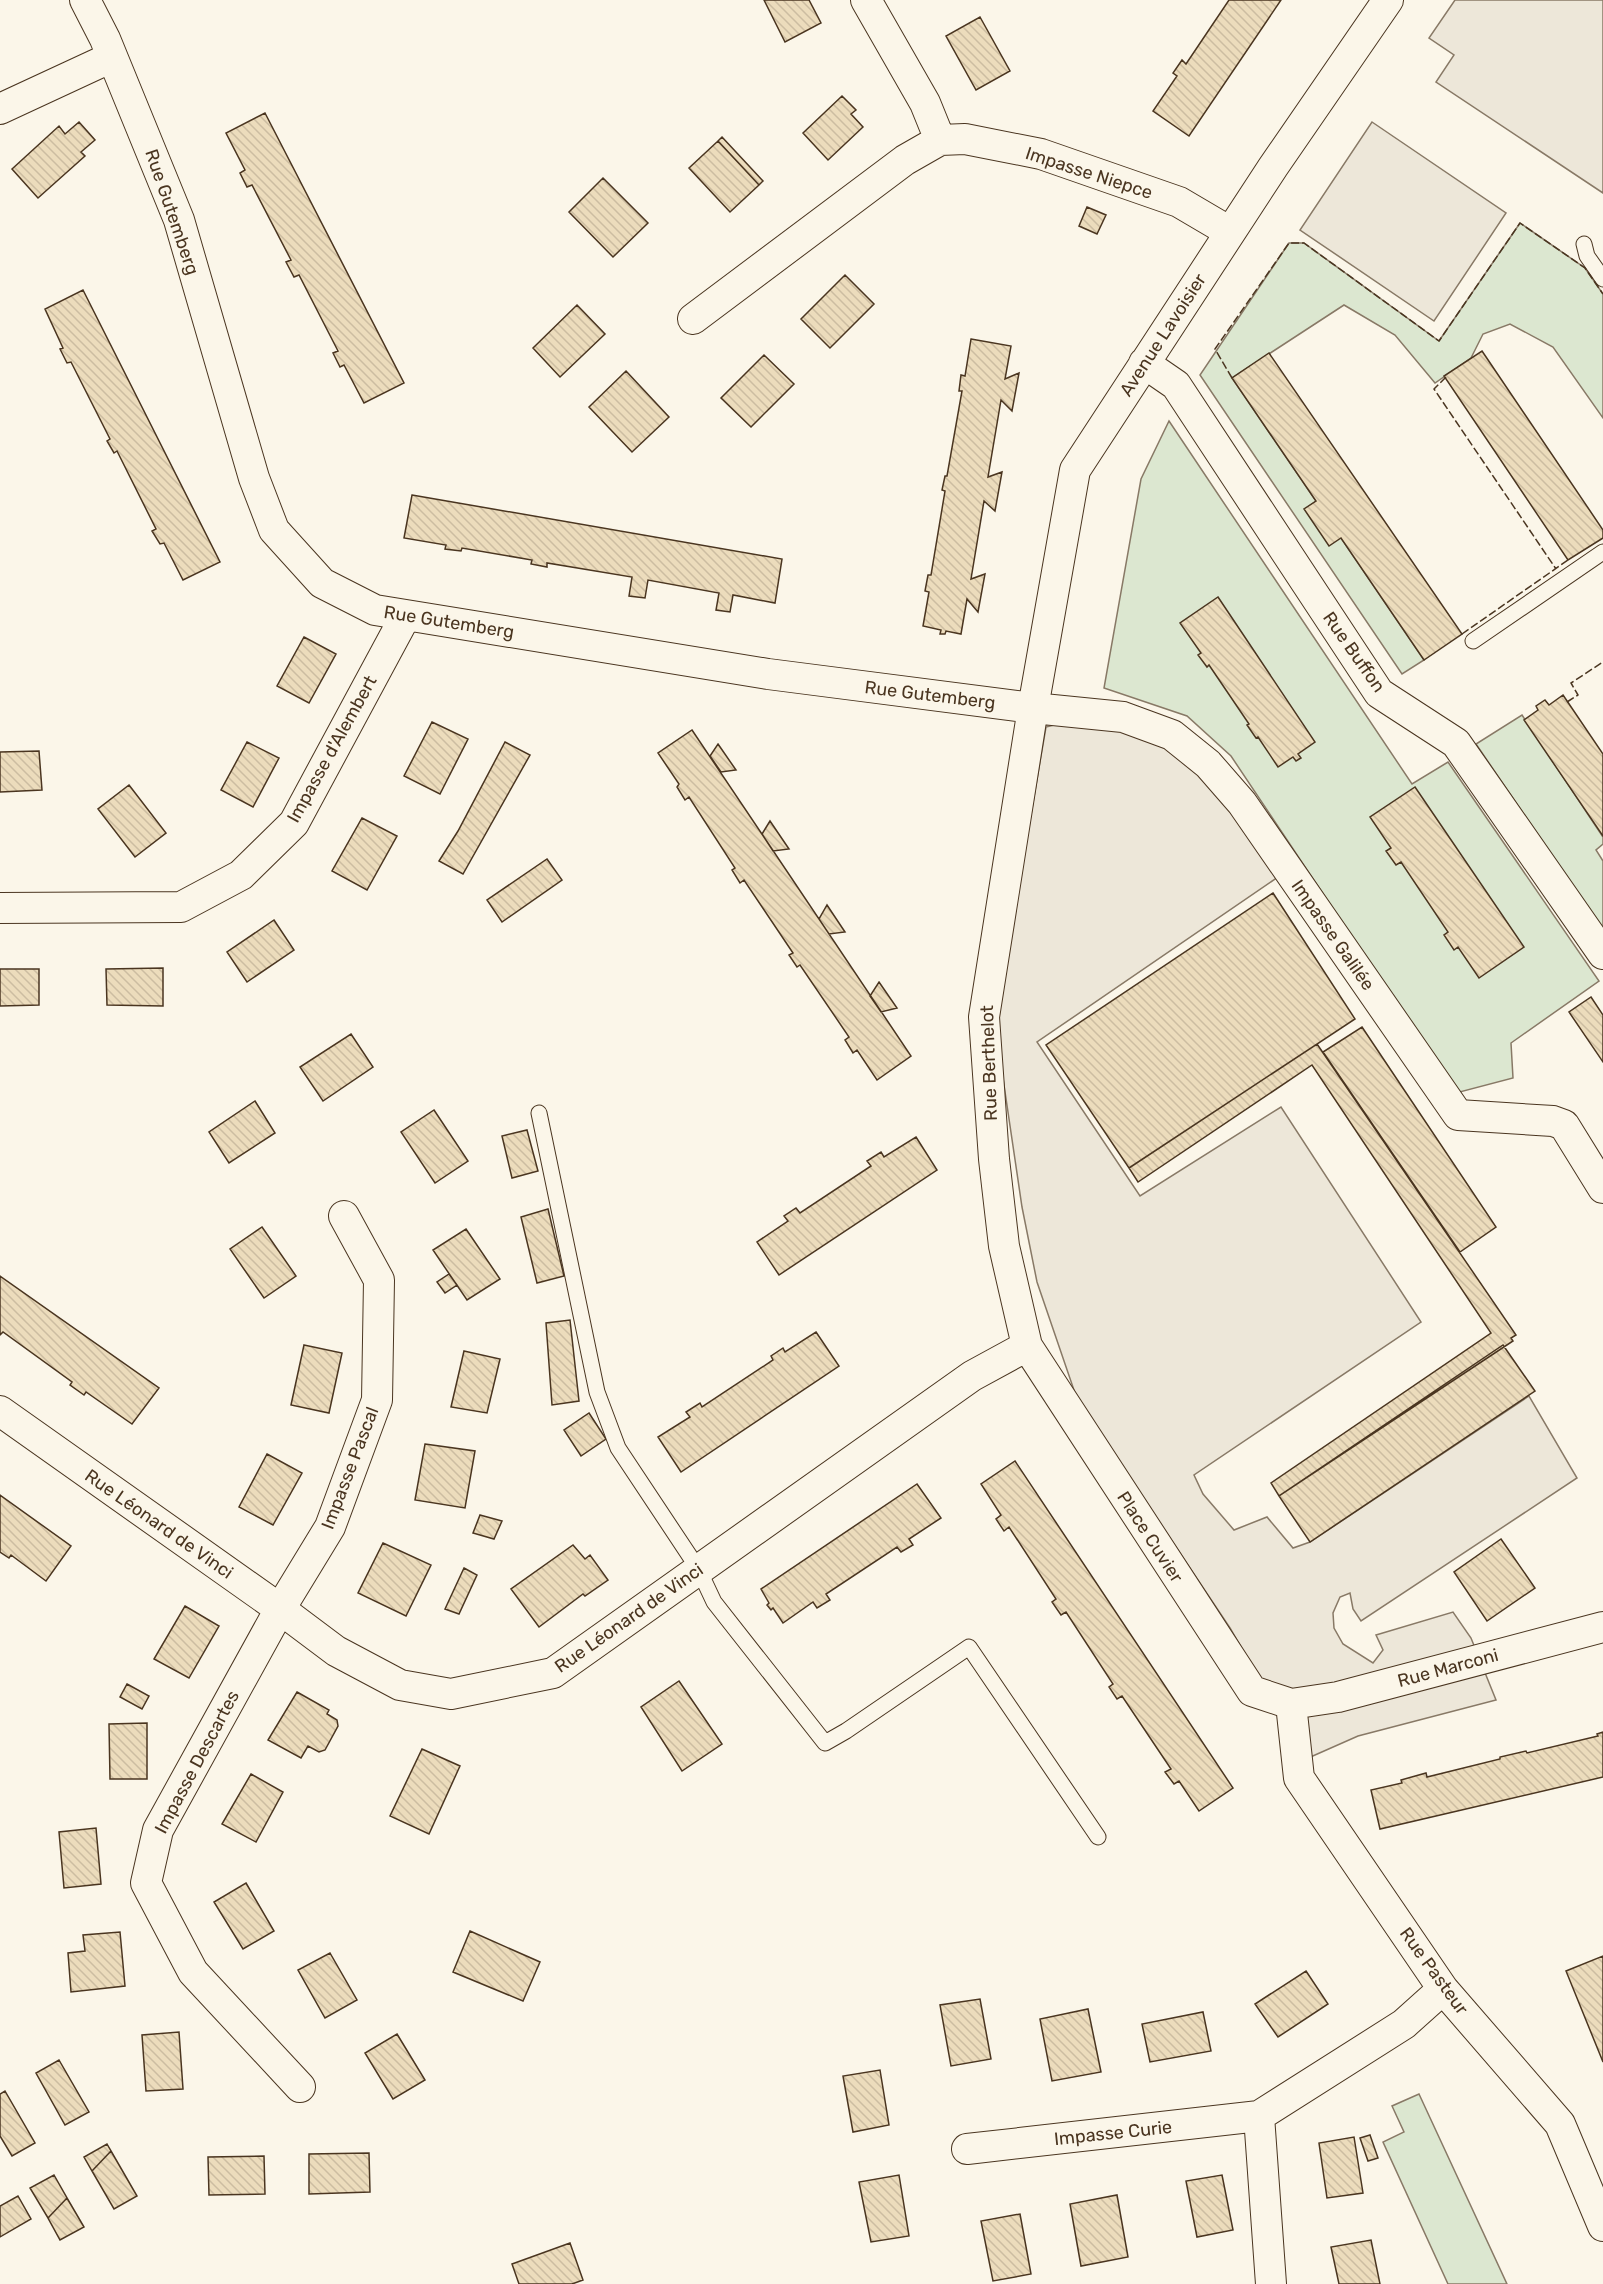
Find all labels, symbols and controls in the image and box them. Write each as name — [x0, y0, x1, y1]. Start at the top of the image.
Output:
street label: Impasse Niepce — [1023, 142, 1155, 204]
street label: Rue Gutemberg — [140, 146, 204, 278]
street label: Avenue Lavoisier — [1115, 269, 1211, 401]
street label: Rue Gutemberg — [382, 601, 516, 643]
street label: Rue Buffon — [1318, 607, 1390, 697]
street label: Impasse d'Alembert — [282, 671, 382, 827]
street label: Rue Gutemberg — [863, 676, 997, 714]
street label: Impasse Galilée — [1287, 875, 1379, 995]
street label: Rue Berthelot — [976, 1005, 1002, 1121]
street label: Impasse Pascal — [317, 1404, 383, 1532]
street label: Rue Léonard de Vinci — [81, 1464, 237, 1584]
street label: Place Cuvier — [1112, 1487, 1188, 1587]
street label: Rue Léonard de Vinci — [551, 1558, 707, 1678]
street label: Rue Marconi — [1395, 1644, 1501, 1692]
street label: Impasse Descartes — [150, 1687, 244, 1837]
street label: Rue Pasteur — [1395, 1923, 1473, 2019]
street label: Impasse Curie — [1053, 2116, 1173, 2150]

